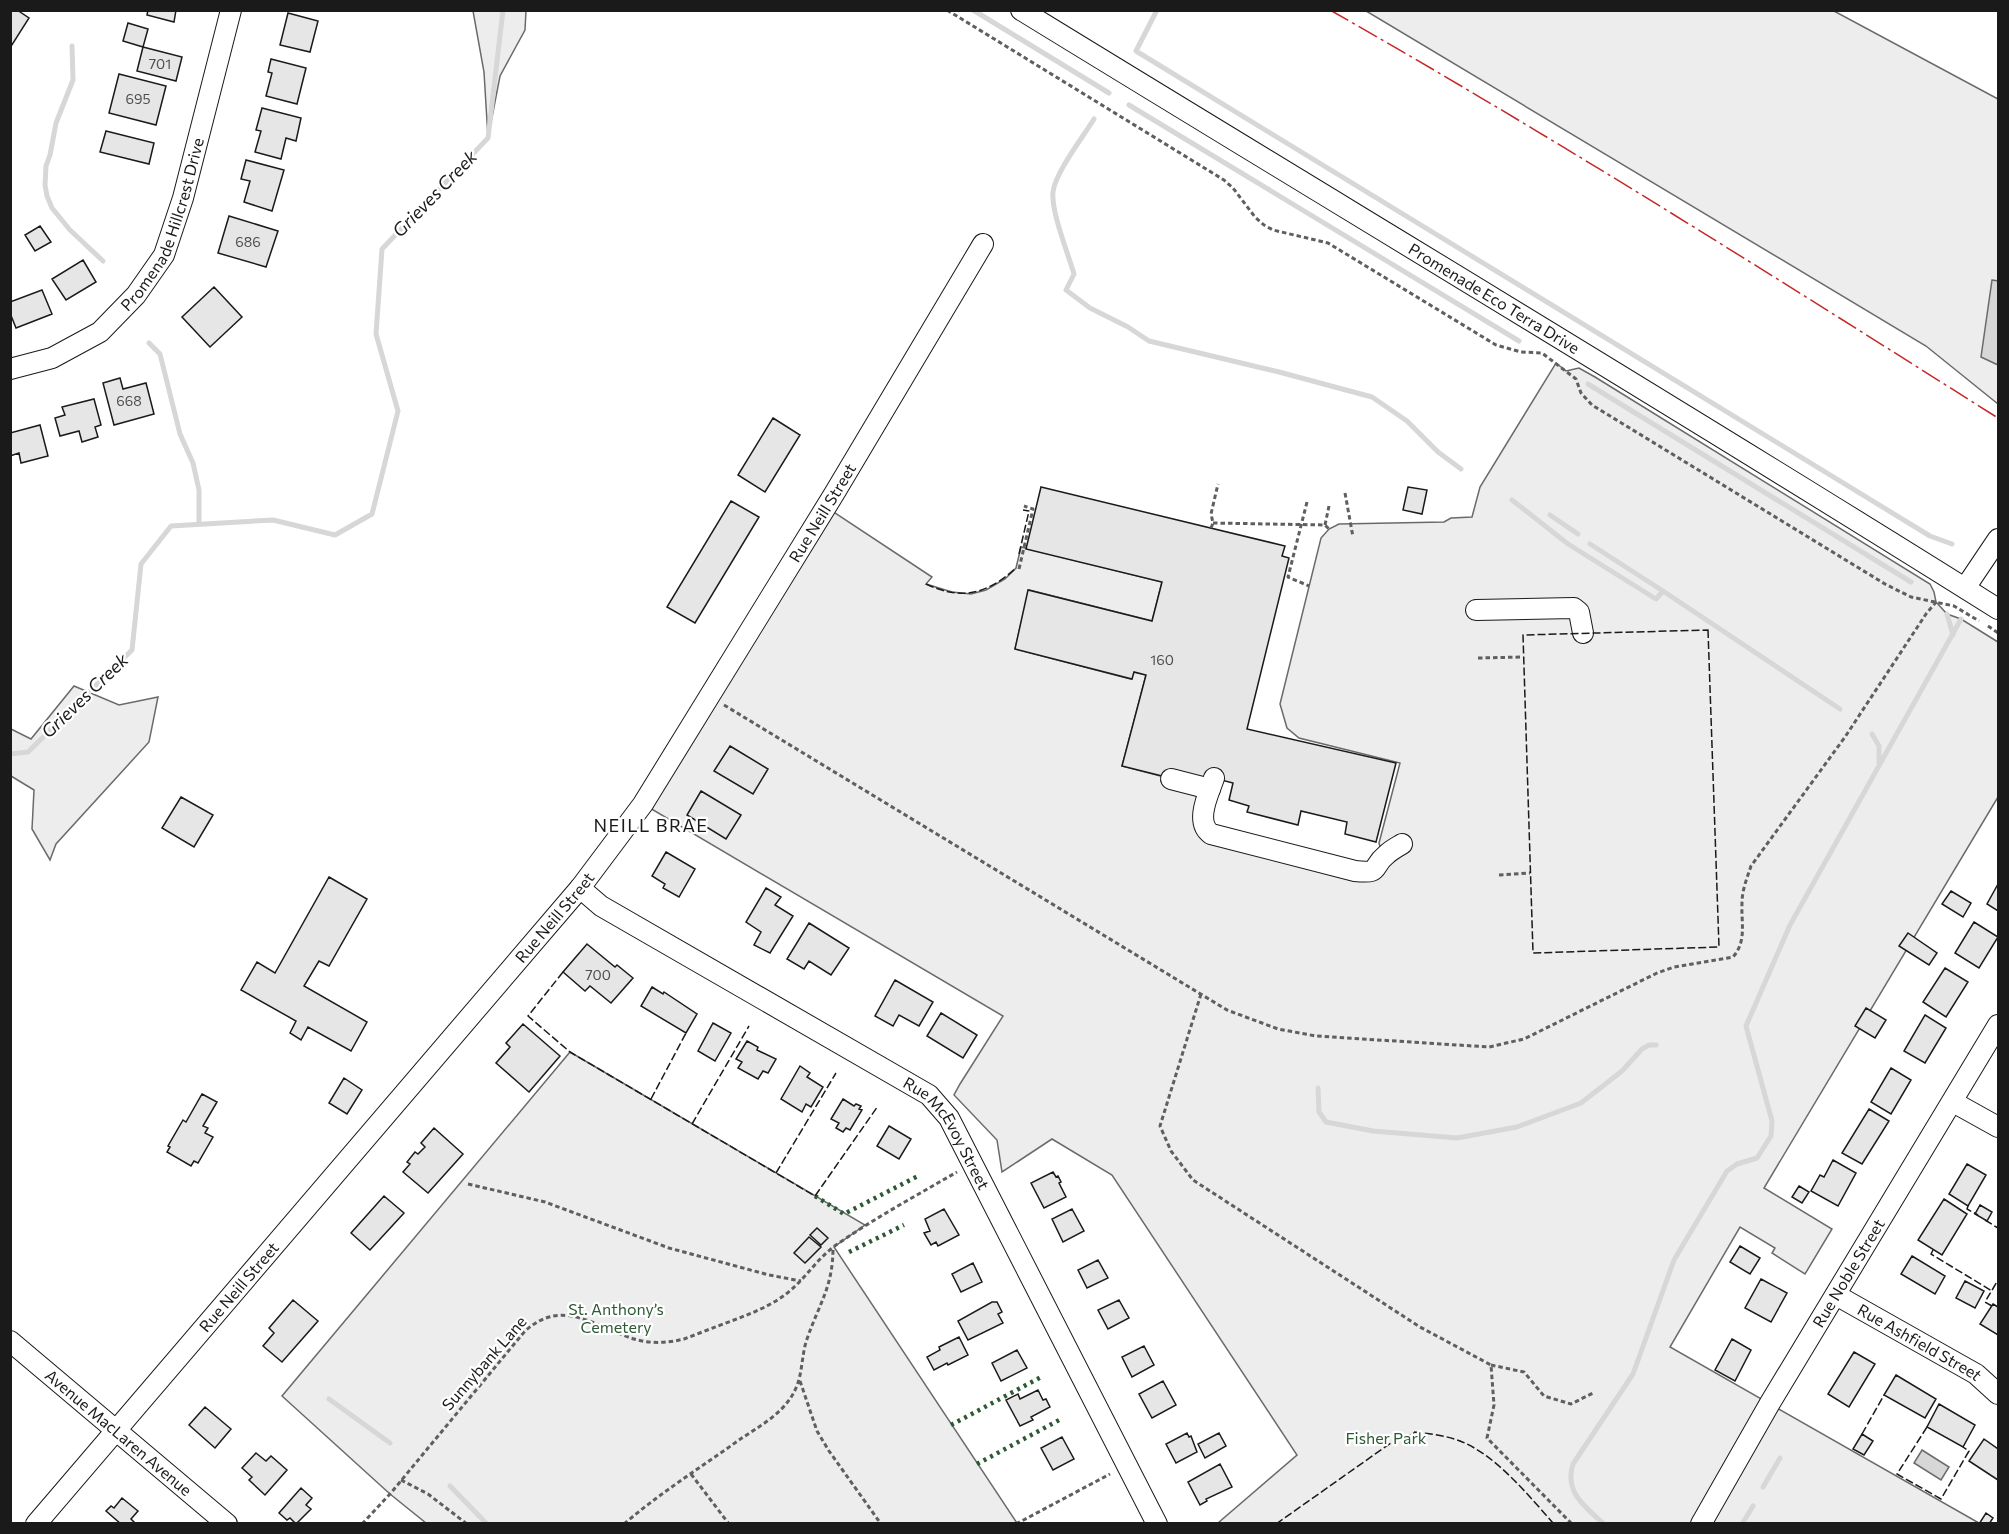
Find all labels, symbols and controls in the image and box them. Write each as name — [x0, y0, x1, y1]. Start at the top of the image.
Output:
house number: 701 — [149, 55, 171, 72]
house number: 695 — [126, 90, 150, 107]
street label: Promenade Hillcrest Drive — [116, 136, 207, 314]
water label: Grieves Creek — [387, 144, 482, 241]
house number: 686 — [235, 233, 261, 250]
street label: Promenade Eco Terra Drive — [1405, 239, 1583, 357]
house number: 668 — [116, 392, 142, 409]
street label: Rue Neill Street — [784, 459, 859, 565]
water label: Grieves Creek — [36, 647, 133, 742]
house number: 160 — [1150, 651, 1174, 668]
district label: NEILL BRAE — [593, 814, 709, 836]
street label: Rue Neill Street — [511, 868, 598, 966]
house number: 700 — [585, 966, 611, 983]
street label: Rue McEvoy Street — [900, 1072, 994, 1193]
street label: Rue Noble Street — [1808, 1215, 1888, 1330]
street label: Rue Neill Street — [195, 1237, 282, 1335]
park label: St. Anthony’s Cemetery — [568, 1299, 664, 1336]
street label: Rue Ashfield Street — [1855, 1299, 1987, 1384]
street label: Sunnybank Lane — [438, 1312, 530, 1414]
street label: Avenue MacLaren Avenue — [42, 1365, 196, 1499]
park label: Fisher Park — [1345, 1428, 1427, 1447]

